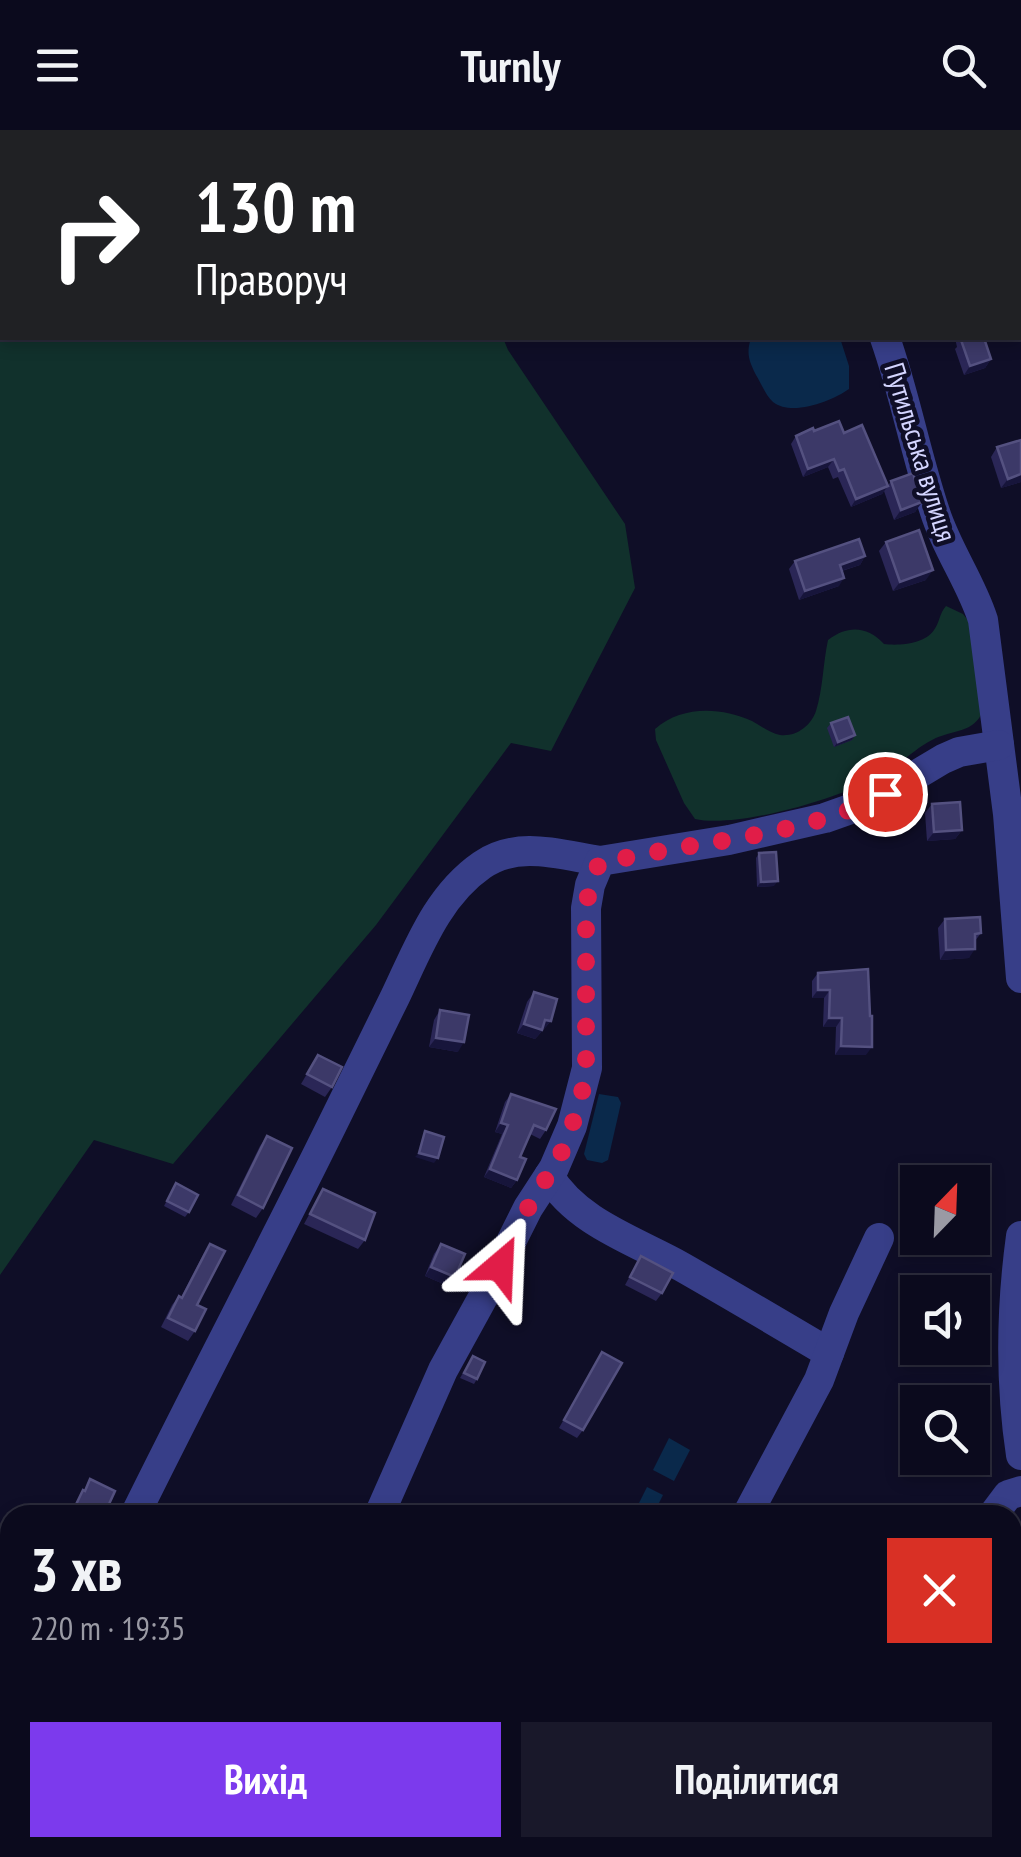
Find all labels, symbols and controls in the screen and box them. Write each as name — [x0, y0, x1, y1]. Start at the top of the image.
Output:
text: Turnly — [461, 36, 560, 94]
icon: menu — [30, 38, 85, 93]
icon: search — [936, 38, 991, 93]
text: 130 m — [195, 161, 356, 251]
icon: right — [30, 170, 160, 300]
text: Праворуч — [195, 249, 348, 307]
street label: Путильська вулиця — [876, 358, 966, 546]
pin — [843, 752, 928, 837]
icon: arrive — [858, 767, 913, 822]
north arrow — [900, 1165, 990, 1255]
map controls — [900, 1165, 990, 1475]
position arrow — [448, 1214, 552, 1318]
button: sound — [900, 1275, 990, 1365]
button: search — [900, 1385, 990, 1475]
text: 3 хв — [30, 1530, 122, 1608]
button: close — [887, 1538, 992, 1643]
text: 220 m · 19:35 — [30, 1607, 185, 1649]
button: Вихід — [30, 1722, 501, 1837]
button: Поділитися — [521, 1722, 992, 1837]

